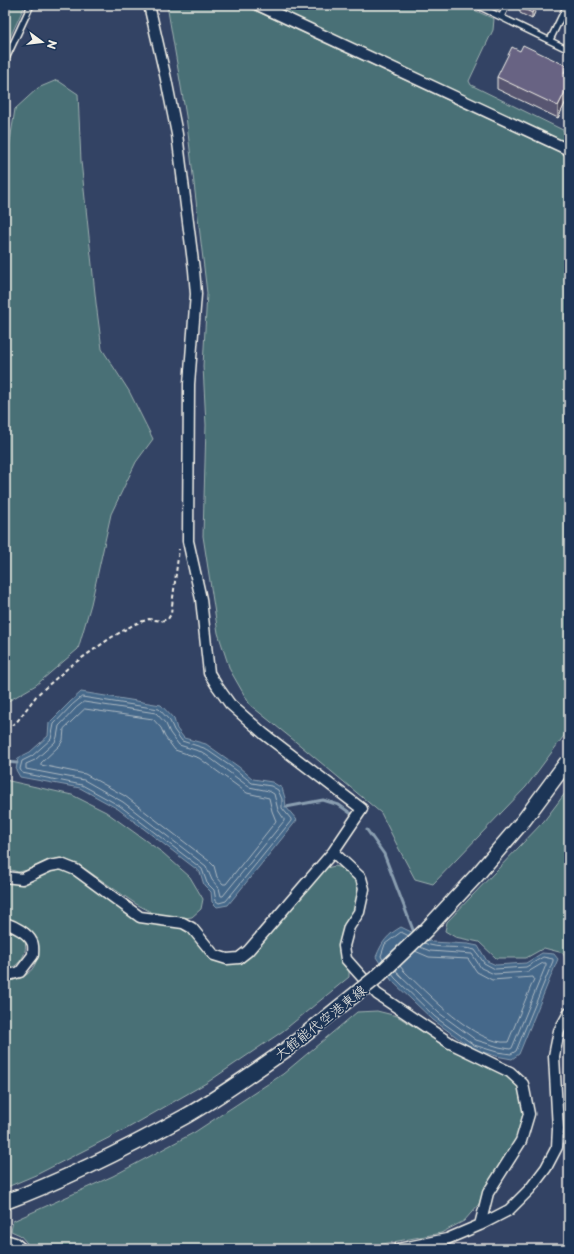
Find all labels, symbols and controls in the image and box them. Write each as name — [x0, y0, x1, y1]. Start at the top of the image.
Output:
north arrow — [22, 22, 62, 62]
text: N — [43, 38, 61, 51]
street label: 大館能代空港東線 — [269, 979, 371, 1065]

